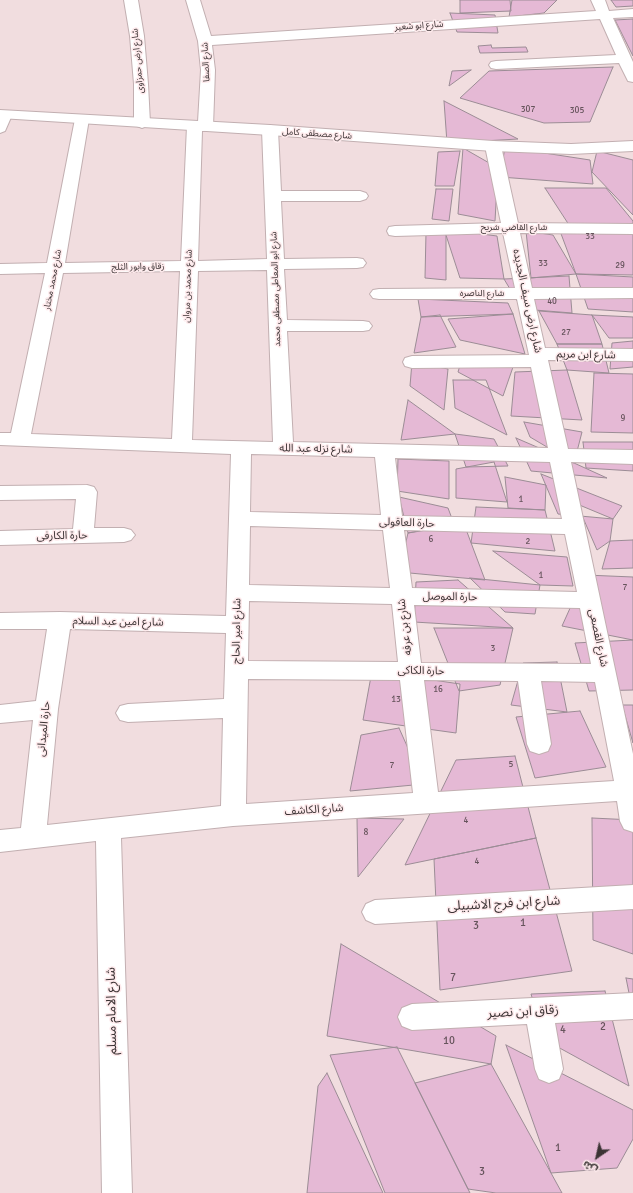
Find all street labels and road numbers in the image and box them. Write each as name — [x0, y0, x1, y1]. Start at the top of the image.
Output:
street label: شارع ابو شعير — [394, 19, 444, 33]
street label: شارع ارض حمزاوى — [130, 28, 146, 94]
street label: شارع الصفا — [200, 42, 212, 82]
street label: شارع مصطفى كامل — [282, 126, 352, 142]
street label: شارع القاضي شريح — [481, 223, 547, 233]
street label: شارع ابو المعاطى مصطفى محمد — [269, 231, 283, 347]
street label: شارع ارض سيف الجديده — [510, 248, 544, 354]
street label: شارع محمد مختار — [42, 249, 64, 311]
street label: شارع محمد بن مروان — [181, 249, 195, 323]
street label: زقاق وابور الثلج — [111, 261, 165, 273]
street label: شارع الناصره — [460, 289, 504, 299]
street label: شارع ابن مريم — [556, 348, 616, 362]
street label: شارع نزله عبد الله — [279, 442, 353, 456]
street label: حارة العاقولى — [379, 515, 435, 531]
street label: حارة الكارفى — [36, 529, 88, 543]
street label: حارة الموصل — [422, 590, 478, 604]
street label: شارع امير الحاج — [230, 598, 244, 664]
street label: شارع بن عرفه — [395, 598, 415, 656]
street label: شارع القصعى — [585, 608, 611, 668]
street label: شارع امين عبد السلام — [72, 615, 164, 629]
street label: حارة الكاكى — [397, 664, 445, 678]
street label: حارة الميدانى — [35, 701, 53, 757]
street label: شارع الكاشف — [284, 801, 344, 819]
street label: شارع ابن فرج الاشبيلى — [447, 893, 561, 915]
street label: شارع الامام مسلم — [103, 967, 121, 1055]
street label: زقاق ابن نصير — [487, 1002, 559, 1022]

